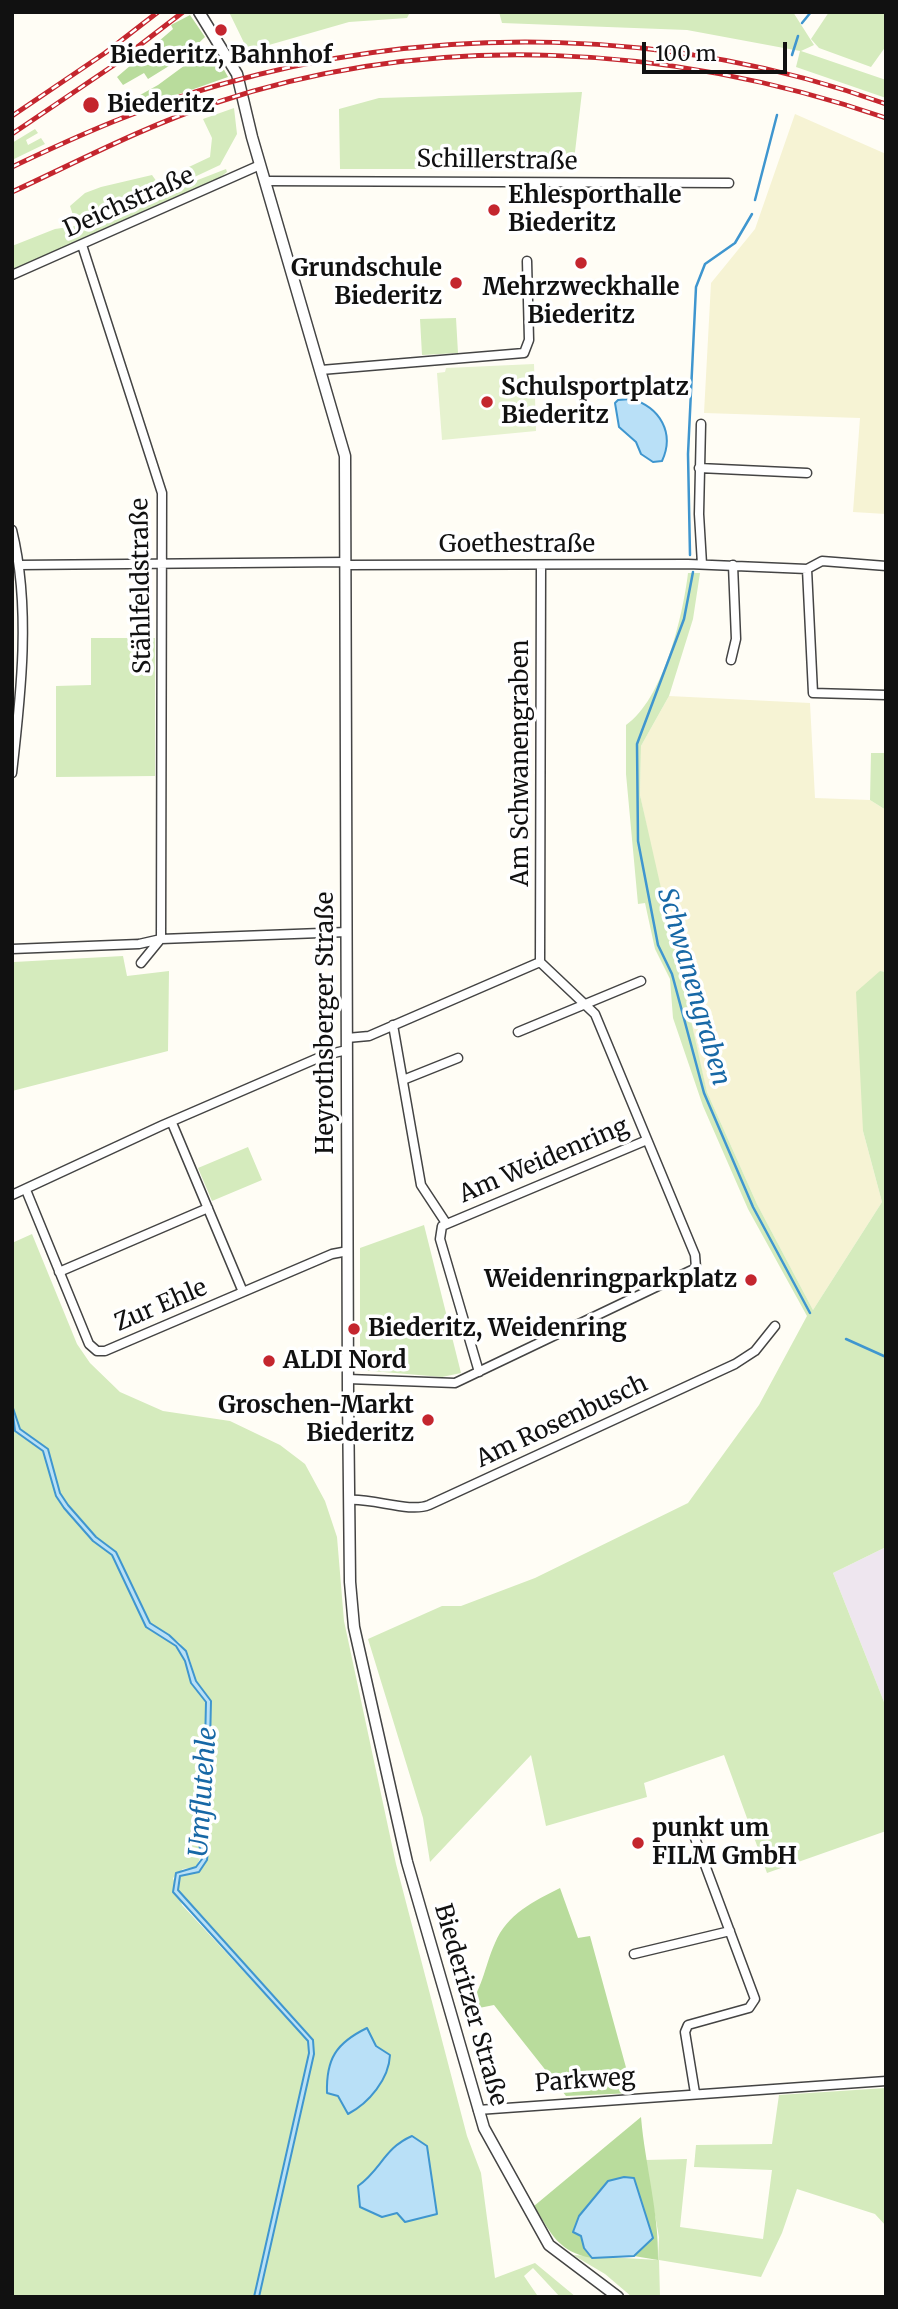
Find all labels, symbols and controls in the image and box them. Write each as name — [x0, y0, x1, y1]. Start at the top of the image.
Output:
marker: Biederitz, Bahnhof — [213, 22, 229, 38]
scale bar — [646, 28, 791, 72]
text: 100 m — [655, 40, 717, 67]
place label: Biederitz, Bahnhof — [110, 42, 332, 70]
place label: Biederitz — [107, 91, 215, 119]
marker: Biederitz — [81, 95, 101, 115]
street label: Schillerstraße — [416, 145, 578, 177]
street label: Deichstraße — [59, 161, 199, 245]
place label: Ehlesporthalle Biederitz — [508, 182, 681, 238]
marker: Ehlesporthalle Biederitz — [486, 202, 502, 218]
place label: Grundschule Biederitz — [291, 255, 442, 311]
marker: Mehrzweckhalle Biederitz — [573, 255, 589, 271]
place label: Mehrzweckhalle Biederitz — [482, 274, 680, 330]
marker: Grundschule Biederitz — [448, 275, 464, 291]
place label: Schulsportplatz Biederitz — [501, 374, 689, 430]
marker: Schulsportplatz Biederitz — [479, 394, 495, 410]
street label: Stählfeldstraße — [126, 498, 158, 674]
street label: Goethestraße — [439, 531, 595, 559]
street label: Am Schwanengraben — [507, 640, 535, 886]
water label: Schwanengraben — [650, 885, 736, 1089]
street label: Heyrothsberger Straße — [312, 892, 340, 1154]
street label: Am Weidenring — [455, 1112, 633, 1210]
place label: Weidenringparkplatz — [484, 1266, 737, 1294]
marker: Weidenringparkplatz — [743, 1272, 759, 1288]
street label: Zur Ehle — [111, 1274, 211, 1338]
place label: Biederitz, Weidenring — [368, 1315, 627, 1343]
marker: Biederitz, Weidenring — [346, 1321, 362, 1337]
place label: ALDI Nord — [283, 1347, 407, 1375]
marker: ALDI Nord — [261, 1353, 277, 1369]
street label: Am Rosenbusch — [472, 1370, 652, 1474]
place label: Groschen-Markt Biederitz — [218, 1392, 414, 1448]
marker: Groschen-Markt Biederitz — [420, 1412, 436, 1428]
water label: Umflutehle — [184, 1726, 224, 1858]
place label: punkt um FILM GmbH — [652, 1815, 797, 1871]
marker: punkt um FILM GmbH — [630, 1835, 646, 1851]
street label: Biederitzer Straße — [427, 1901, 513, 2109]
street label: Parkweg — [534, 2063, 636, 2099]

